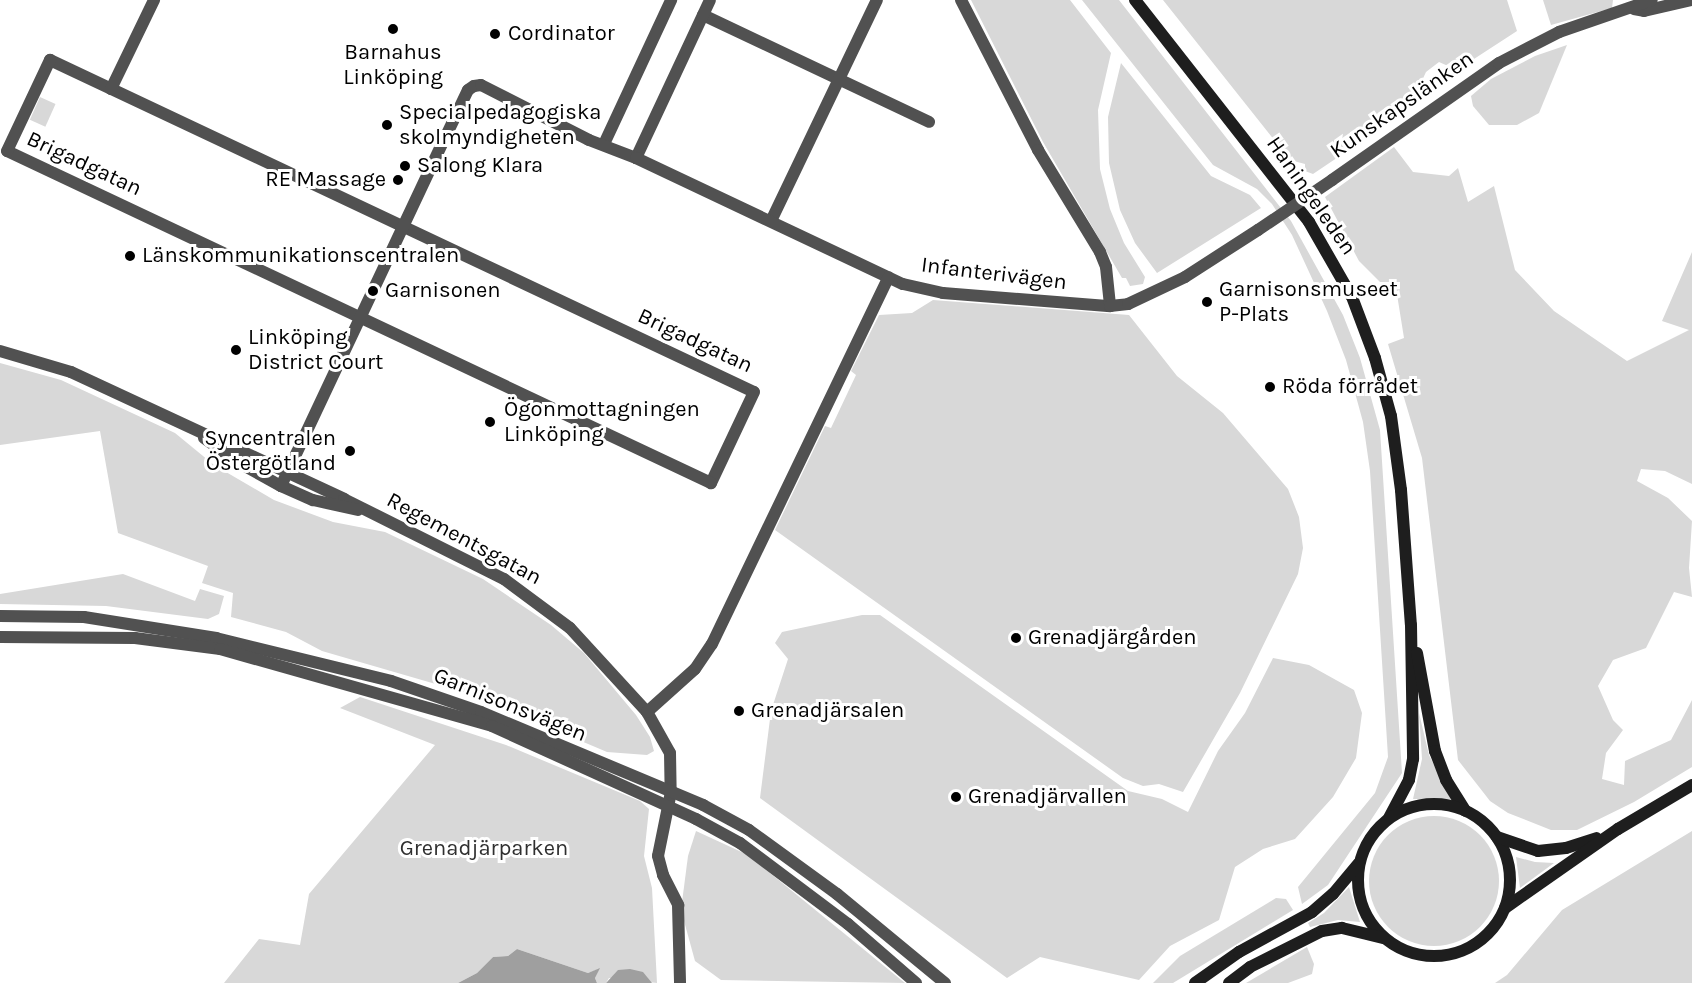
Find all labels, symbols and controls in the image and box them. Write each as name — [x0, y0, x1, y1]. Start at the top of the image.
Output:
place label: Cordinator — [508, 21, 615, 47]
marker: Barnahus Linköping — [386, 22, 400, 36]
marker: Cordinator — [486, 25, 504, 43]
place label: Barnahus Linköping — [343, 39, 443, 90]
street label: Kunskapslänken — [1325, 46, 1479, 164]
place label: Specialpedagogiska skolmyndigheten — [399, 99, 601, 150]
marker: Specialpedagogiska skolmyndigheten — [380, 118, 394, 132]
street label: Brigadgatan — [22, 126, 146, 202]
street label: Haningeleden — [1260, 132, 1362, 260]
place label: Salong Klara — [417, 153, 543, 179]
marker: Salong Klara — [398, 159, 412, 173]
place label: RE Massage — [265, 167, 386, 193]
marker: RE Massage — [391, 173, 405, 187]
place label: Länskommunikationscentralen — [142, 243, 459, 269]
marker: Länskommunikationscentralen — [123, 249, 137, 263]
street label: Infanterivägen — [920, 252, 1068, 296]
place label: Garnisonsmuseet P-Plats — [1219, 276, 1398, 328]
place label: Garnisonen — [385, 278, 500, 304]
marker: Garnisonen — [366, 284, 380, 298]
marker: Garnisonsmuseet P-Plats — [1200, 295, 1214, 309]
street label: Brigadgatan — [633, 303, 757, 379]
place label: Linköping District Court — [248, 324, 383, 376]
marker: Linköping District Court — [229, 343, 243, 357]
place label: Röda förrådet — [1282, 374, 1418, 400]
marker: Röda förrådet — [1263, 380, 1277, 394]
place label: Ögonmottagningen Linköping — [504, 396, 700, 448]
marker: Ögonmottagningen Linköping — [481, 413, 499, 431]
place label: Syncentralen Östergötland — [204, 425, 336, 476]
marker: Syncentralen Östergötland — [341, 442, 359, 460]
street label: Regementsgatan — [382, 487, 546, 591]
place label: Grenadjärgården — [1028, 625, 1197, 651]
marker: Grenadjärgården — [1009, 631, 1023, 645]
street label: Garnisonsvägen — [430, 662, 590, 748]
place label: Grenadjärsalen — [751, 698, 904, 724]
marker: Grenadjärsalen — [732, 704, 746, 718]
place label: Grenadjärvallen — [968, 784, 1127, 810]
marker: Grenadjärvallen — [949, 790, 963, 804]
park label: Grenadjärparken — [400, 836, 568, 862]

